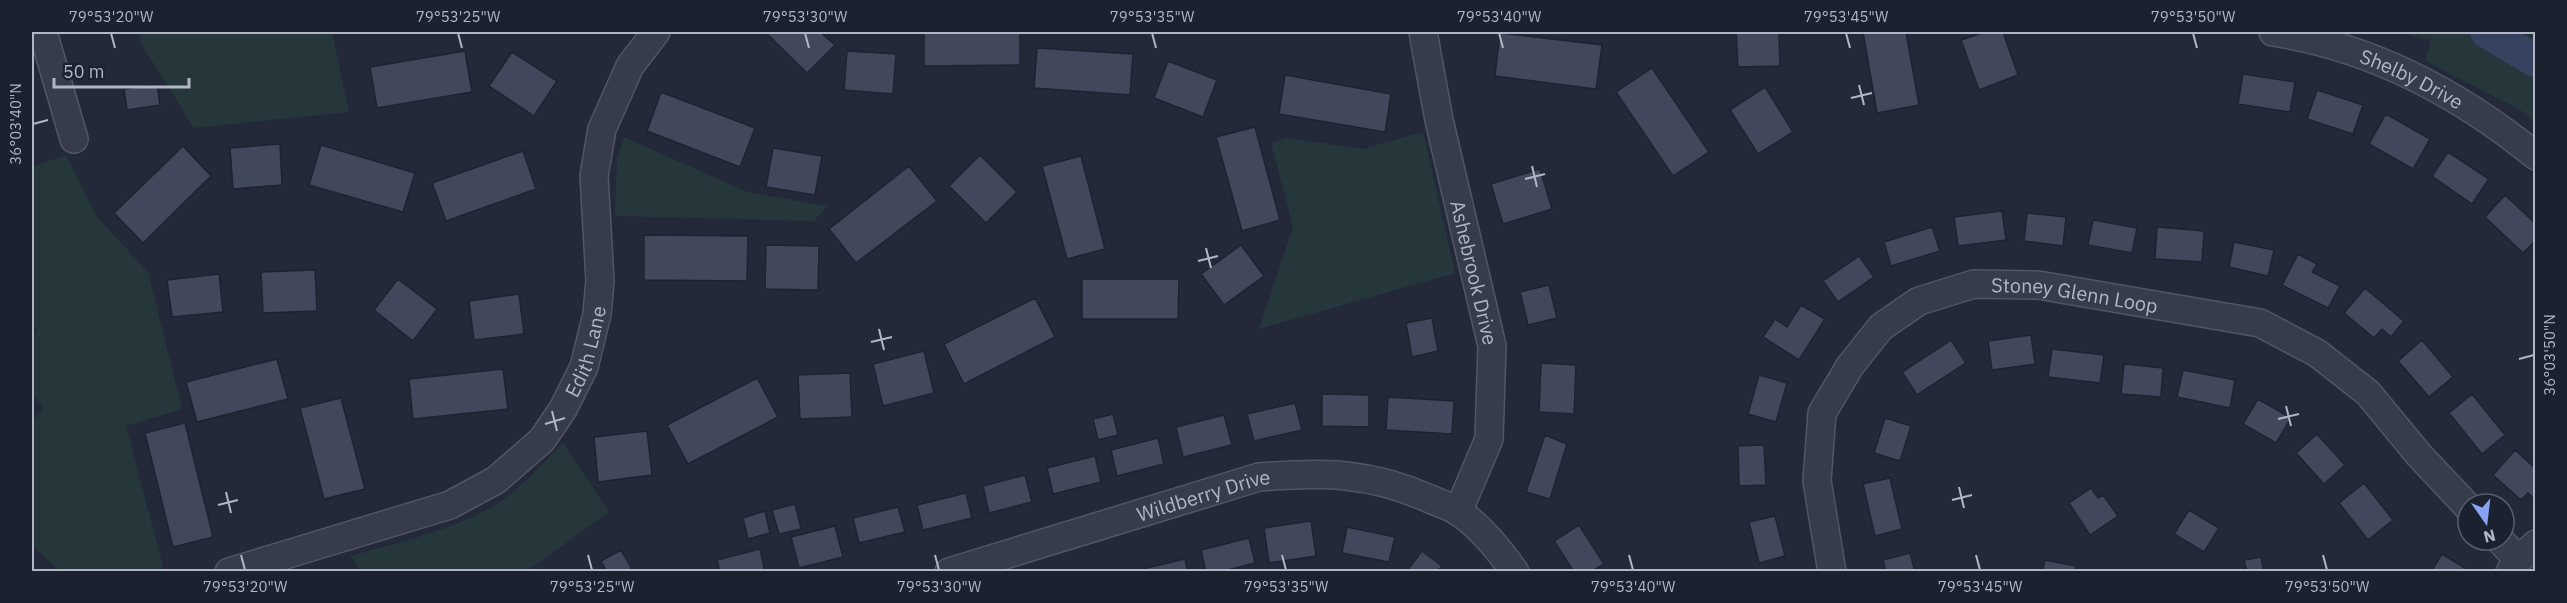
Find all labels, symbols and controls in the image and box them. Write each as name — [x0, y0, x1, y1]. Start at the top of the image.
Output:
text: 79°53'20"W — [69, 7, 154, 26]
text: 79°53'25"W — [416, 7, 501, 26]
text: 79°53'30"W — [763, 7, 848, 26]
text: 79°53'35"W — [1110, 7, 1195, 26]
text: 79°53'40"W — [1457, 7, 1542, 26]
text: 79°53'45"W — [1804, 7, 1889, 26]
text: 79°53'50"W — [2151, 7, 2236, 26]
street label: Shelby Drive — [2356, 42, 2469, 115]
scale bar — [54, 51, 189, 89]
text: 50 m — [63, 60, 105, 83]
text: 36°03'40"N — [6, 83, 25, 165]
street label: Ashebrook Drive — [1445, 197, 1505, 348]
street label: Stoney Glenn Loop — [1991, 271, 2160, 319]
street label: Edith Lane — [558, 305, 611, 401]
text: 36°03'50"N — [2540, 314, 2559, 396]
street label: Wildberry Drive — [1133, 463, 1271, 527]
north arrow — [2456, 492, 2516, 552]
text: N — [2482, 525, 2498, 548]
text: 79°53'20"W — [203, 577, 288, 596]
text: 79°53'25"W — [550, 577, 635, 596]
text: 79°53'30"W — [897, 577, 982, 596]
text: 79°53'35"W — [1244, 577, 1329, 596]
text: 79°53'40"W — [1591, 577, 1676, 596]
text: 79°53'45"W — [1938, 577, 2023, 596]
text: 79°53'50"W — [2285, 577, 2370, 596]

